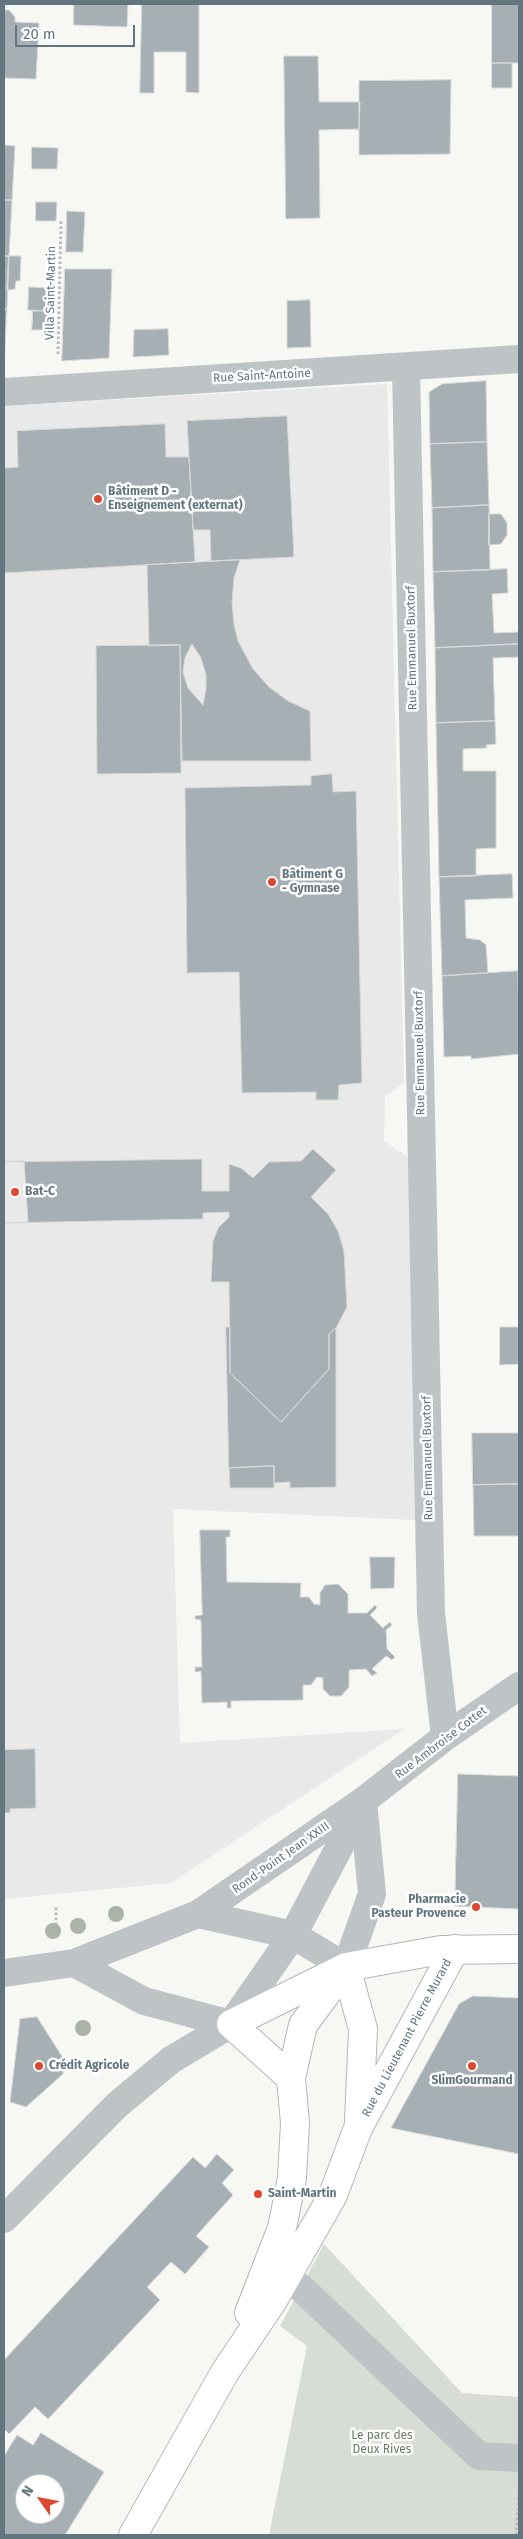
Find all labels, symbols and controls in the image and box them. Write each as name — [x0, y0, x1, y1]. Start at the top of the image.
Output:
scale bar — [18, 15, 138, 47]
text: 20 m — [23, 25, 56, 43]
street label: Villa Saint-Martin — [43, 246, 59, 340]
street label: Rue Saint-Antoine — [213, 366, 311, 386]
place label: Bâtiment D - Enseignement (externat) — [108, 485, 243, 513]
marker: Bâtiment D - Enseignement (externat) — [92, 493, 104, 505]
street label: Rue Emmanuel Buxtorf — [404, 586, 420, 710]
place label: Bâtiment G - Gymnase — [282, 868, 343, 896]
marker: Bâtiment G - Gymnase — [266, 876, 278, 888]
street label: Rue Emmanuel Buxtorf — [412, 991, 428, 1115]
place label: Bat-C — [25, 1185, 55, 1199]
marker: Bat-C — [9, 1186, 21, 1198]
street label: Rue Emmanuel Buxtorf — [420, 1396, 436, 1520]
street label: Rue Ambroise Cottet — [392, 1704, 490, 1782]
street label: Rond-Point Jean XXIII — [230, 1819, 332, 1897]
place label: Pharmacie Pasteur Provence — [372, 1893, 466, 1921]
marker: Pharmacie Pasteur Provence — [470, 1901, 482, 1913]
street label: Rue du Lieutenant Pierre Murard — [359, 1956, 455, 2120]
place label: Crédit Agricole — [49, 2059, 129, 2073]
marker: Crédit Agricole — [33, 2060, 45, 2072]
marker: SlimGourmand — [466, 2060, 478, 2072]
place label: SlimGourmand — [431, 2074, 513, 2088]
place label: Saint-Martin — [268, 2187, 337, 2201]
marker: Saint-Martin — [252, 2188, 264, 2200]
park label: Le parc des Deux Rives — [351, 2429, 413, 2457]
north arrow — [15, 2474, 65, 2524]
text: N — [18, 2483, 37, 2500]

